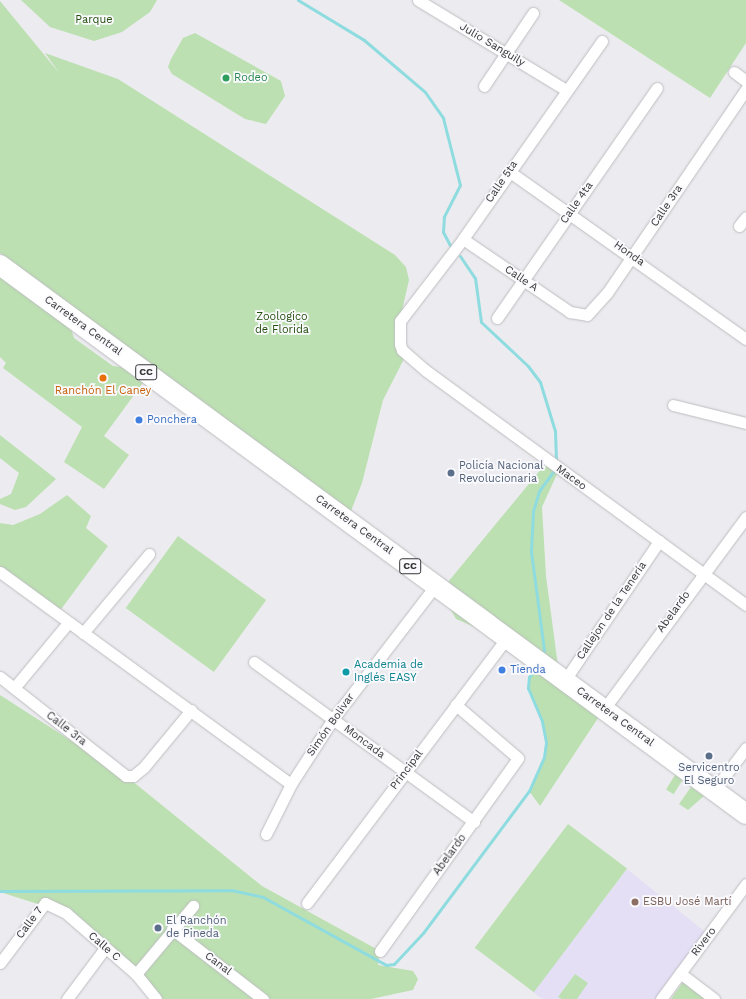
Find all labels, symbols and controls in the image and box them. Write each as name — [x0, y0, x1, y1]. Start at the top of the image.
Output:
park label: Parque — [75, 13, 113, 27]
street label: Julio Sanguily — [457, 20, 527, 70]
place label: Rodeo — [234, 71, 268, 85]
marker: Rodeo — [221, 73, 231, 83]
street label: Calle 5ta — [483, 158, 521, 206]
street label: Calle 4ta — [558, 179, 596, 227]
street label: Calle 3ra — [648, 183, 686, 229]
street label: Honda — [611, 239, 647, 269]
street label: Calle A — [502, 263, 540, 295]
street label: Carretera Central — [41, 293, 125, 359]
park label: Zoologico de Florida — [255, 311, 309, 337]
road number: CC — [135, 364, 157, 380]
marker: Ranchón El Caney — [98, 373, 108, 383]
place label: Ranchón El Caney — [55, 384, 151, 398]
place label: Ponchera — [147, 413, 197, 427]
marker: Ponchera — [134, 415, 144, 425]
place label: Policía Nacional Revolucionaria — [459, 460, 544, 486]
street label: Maceo — [553, 462, 589, 494]
marker: Policía Nacional Revolucionaria — [446, 468, 456, 478]
street label: Carretera Central — [312, 492, 396, 558]
road number: CC — [399, 558, 421, 574]
street label: Callejon de la Tenería — [574, 559, 650, 663]
street label: Abelardo — [655, 589, 693, 635]
place label: Academia de Inglés EASY — [354, 659, 423, 685]
place label: Tienda — [510, 663, 546, 677]
marker: Tienda — [497, 665, 507, 675]
marker: Academia de Inglés EASY — [341, 667, 351, 677]
street label: Carretera Central — [573, 684, 657, 750]
street label: Simón Bolivar — [304, 691, 358, 759]
street label: Calle 3ra — [43, 709, 89, 749]
street label: Moncada — [341, 722, 387, 762]
street label: Principal — [388, 747, 426, 793]
marker: Servicentro El Seguro — [704, 751, 714, 761]
place label: Servicentro El Seguro — [678, 762, 740, 788]
street label: Abelardo — [431, 832, 469, 878]
place label: ESBU José Martí — [643, 895, 732, 909]
marker: ESBU José Martí — [630, 897, 640, 907]
street label: Calle 7 — [14, 904, 46, 942]
place label: El Ranchón de Pineda — [166, 915, 227, 941]
marker: El Ranchón de Pineda — [153, 923, 163, 933]
street label: Rivero — [689, 925, 719, 959]
street label: Calle C — [85, 930, 123, 964]
street label: Canal — [202, 950, 234, 978]

